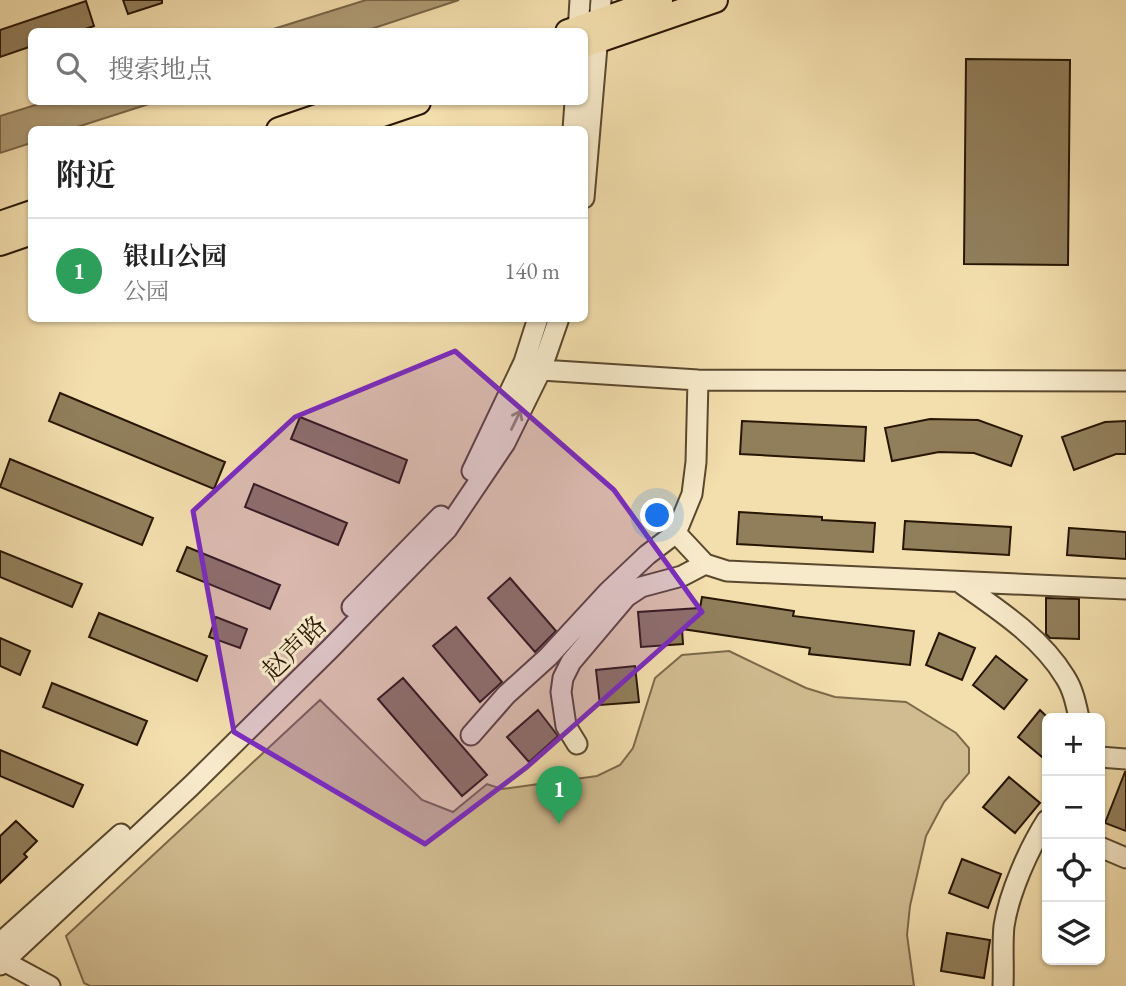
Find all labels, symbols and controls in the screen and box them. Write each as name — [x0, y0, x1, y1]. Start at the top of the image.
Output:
search box — [28, 28, 588, 105]
icon: search — [52, 48, 90, 86]
text: 搜索地点 — [108, 52, 212, 86]
text: 附近 — [56, 155, 116, 194]
text: 银山公园 — [123, 239, 227, 273]
text: 1 — [73, 256, 85, 286]
text: 140 m — [504, 256, 560, 286]
text: 公园 — [123, 276, 169, 306]
one-way arrow — [510, 410, 524, 431]
your location — [640, 498, 674, 532]
street label: 赵声路 — [254, 608, 334, 688]
map controls — [1042, 713, 1105, 965]
button: + — [1042, 713, 1105, 776]
pin: 1 — [536, 766, 582, 824]
button: − — [1042, 776, 1105, 839]
button: locate — [1042, 839, 1105, 902]
button: layers — [1042, 902, 1105, 965]

